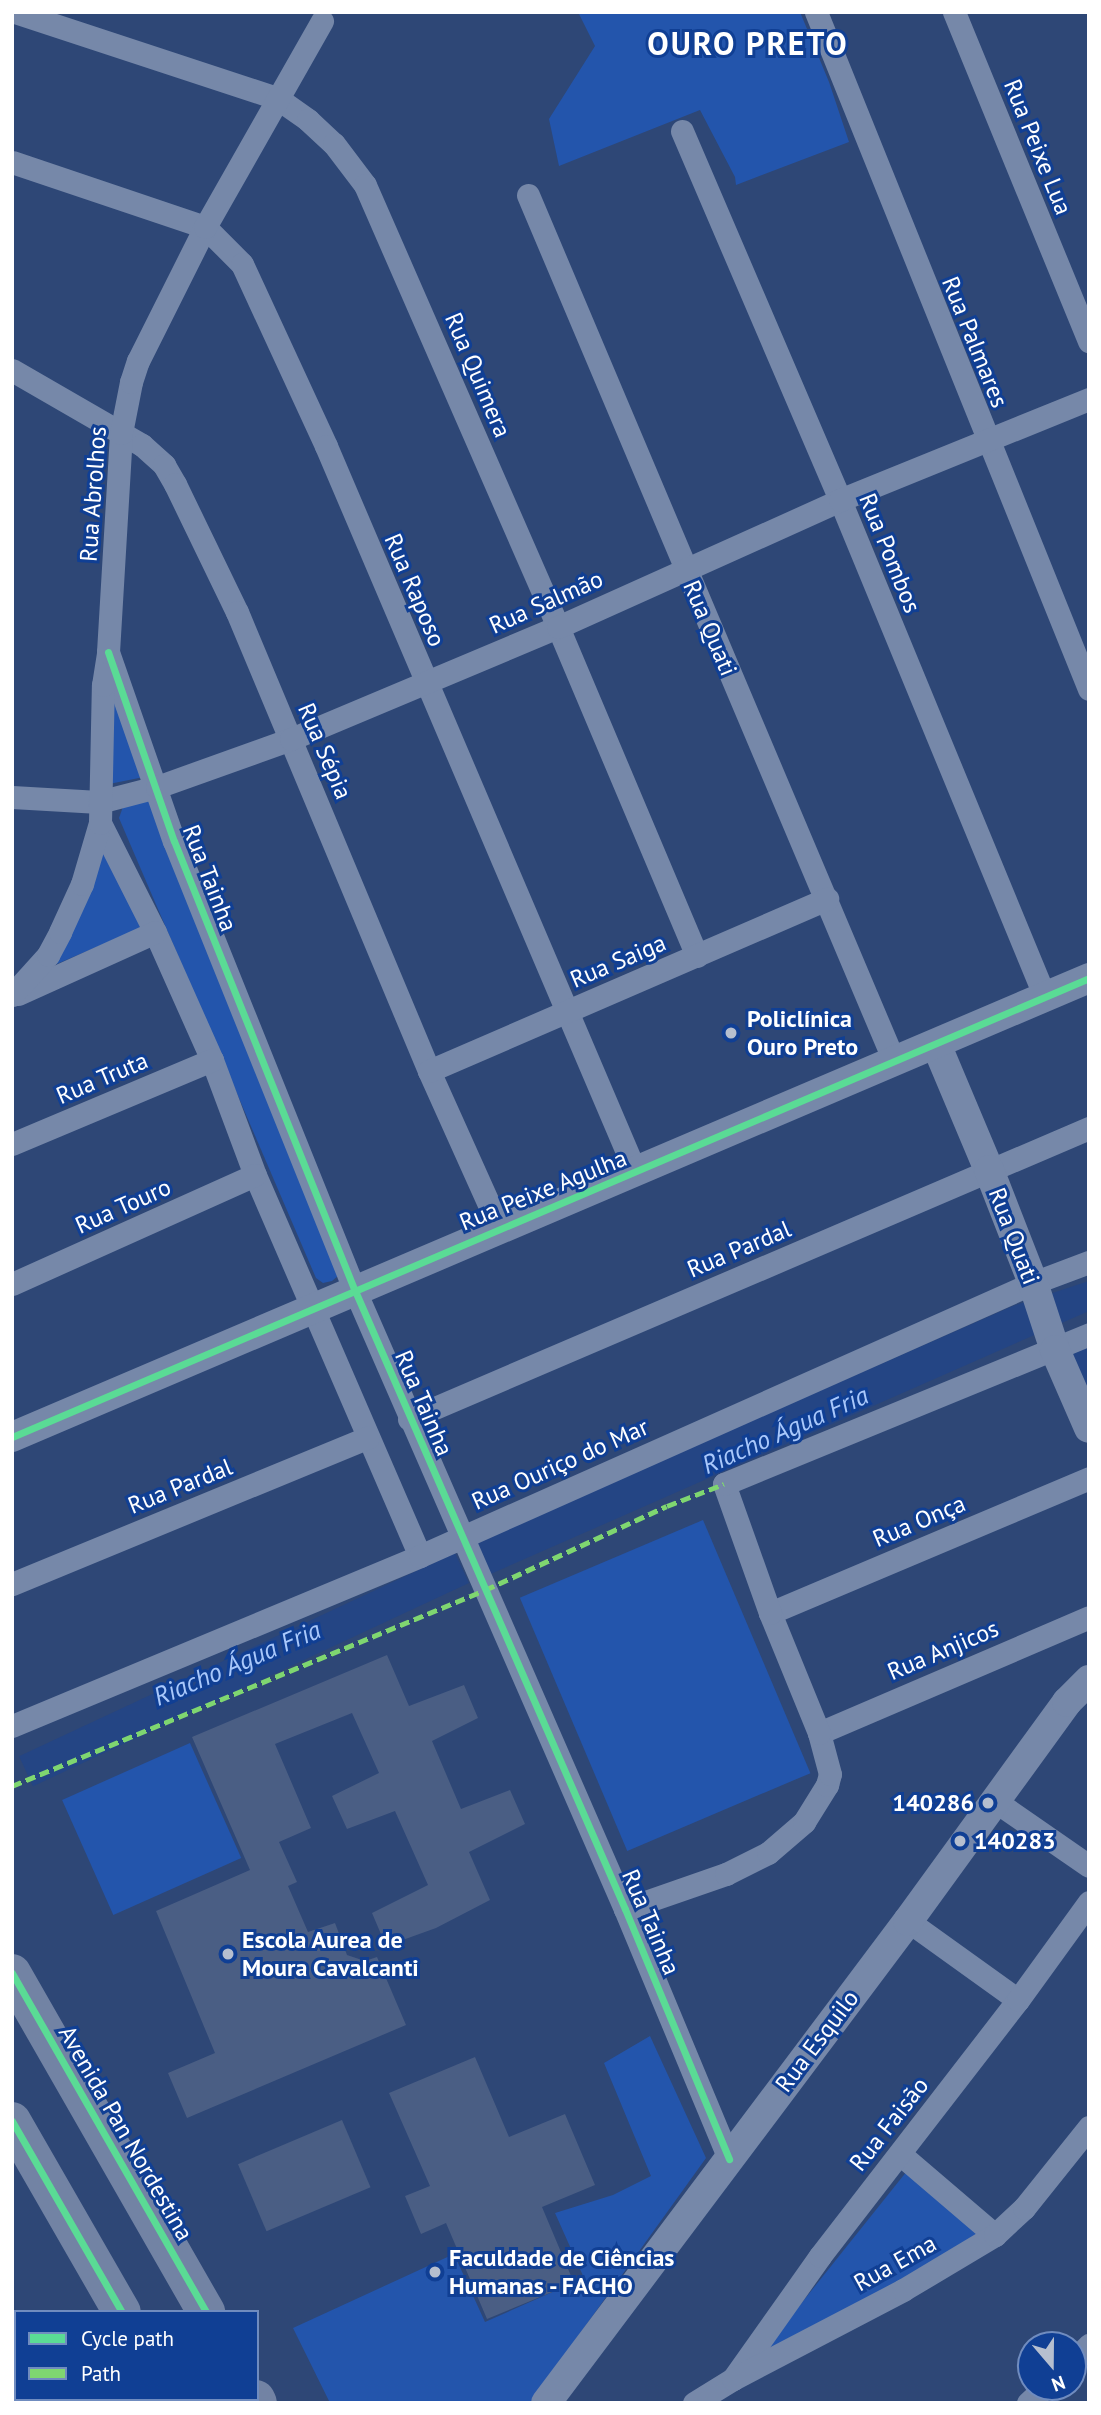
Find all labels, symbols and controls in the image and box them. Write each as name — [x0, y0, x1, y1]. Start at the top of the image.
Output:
district label: OURO PRETO — [648, 24, 848, 62]
street label: Rua Peixe Lua — [998, 75, 1078, 219]
street label: Rua Palmares — [936, 272, 1014, 412]
street label: Rua Quimera — [439, 308, 517, 442]
street label: Rua Abrolhos — [74, 425, 112, 563]
street label: Rua Pombos — [853, 489, 927, 617]
street label: Rua Raposo — [378, 529, 452, 651]
street label: Rua Salmão — [485, 564, 607, 640]
street label: Rua Quati — [677, 576, 743, 680]
street label: Rua Sépia — [292, 699, 358, 803]
street label: Rua Tainha — [176, 820, 244, 936]
street label: Rua Saiga — [566, 928, 670, 994]
place label: Policlínica Ouro Preto — [747, 1005, 858, 1061]
marker: Policlínica Ouro Preto — [721, 1023, 741, 1043]
street label: Rua Truta — [52, 1046, 152, 1110]
street label: Rua Peixe Agulha — [455, 1143, 631, 1237]
street label: Rua Touro — [70, 1172, 176, 1240]
street label: Rua Quati — [982, 1184, 1046, 1288]
street label: Rua Pardal — [683, 1214, 795, 1284]
street label: Rua Tainha — [389, 1346, 459, 1460]
water label: Riacho Água Fria — [697, 1379, 873, 1481]
street label: Rua Ouriço do Mar — [467, 1412, 653, 1516]
street label: Rua Pardal — [124, 1452, 236, 1520]
street label: Rua Onça — [868, 1489, 970, 1553]
water label: Riacho Água Fria — [148, 1614, 326, 1712]
street label: Rua Anjicos — [883, 1614, 1003, 1686]
place label: 140286 — [892, 1789, 974, 1817]
marker: 140286 — [980, 1795, 996, 1811]
place label: 140283 — [974, 1827, 1056, 1855]
marker: 140283 — [952, 1833, 968, 1849]
street label: Rua Tainha — [616, 1865, 686, 1979]
place label: Escola Aurea de Moura Cavalcanti — [242, 1926, 419, 1982]
marker: Escola Aurea de Moura Cavalcanti — [220, 1946, 236, 1962]
street label: Rua Esquilo — [769, 1984, 865, 2098]
street label: Avenida Pan Nordestina — [53, 2020, 199, 2246]
street label: Rua Faisão — [844, 2071, 934, 2177]
street label: Rua Ema — [849, 2229, 941, 2297]
place label: Faculdade de Ciências Humanas - FACHO — [449, 2244, 675, 2300]
marker: Faculdade de Ciências Humanas - FACHO — [427, 2264, 443, 2280]
legend — [14, 2310, 259, 2401]
text: Cycle path — [81, 2325, 174, 2352]
north arrow — [1017, 2331, 1087, 2401]
text: Path — [81, 2360, 121, 2387]
text: N — [1049, 2370, 1068, 2397]

